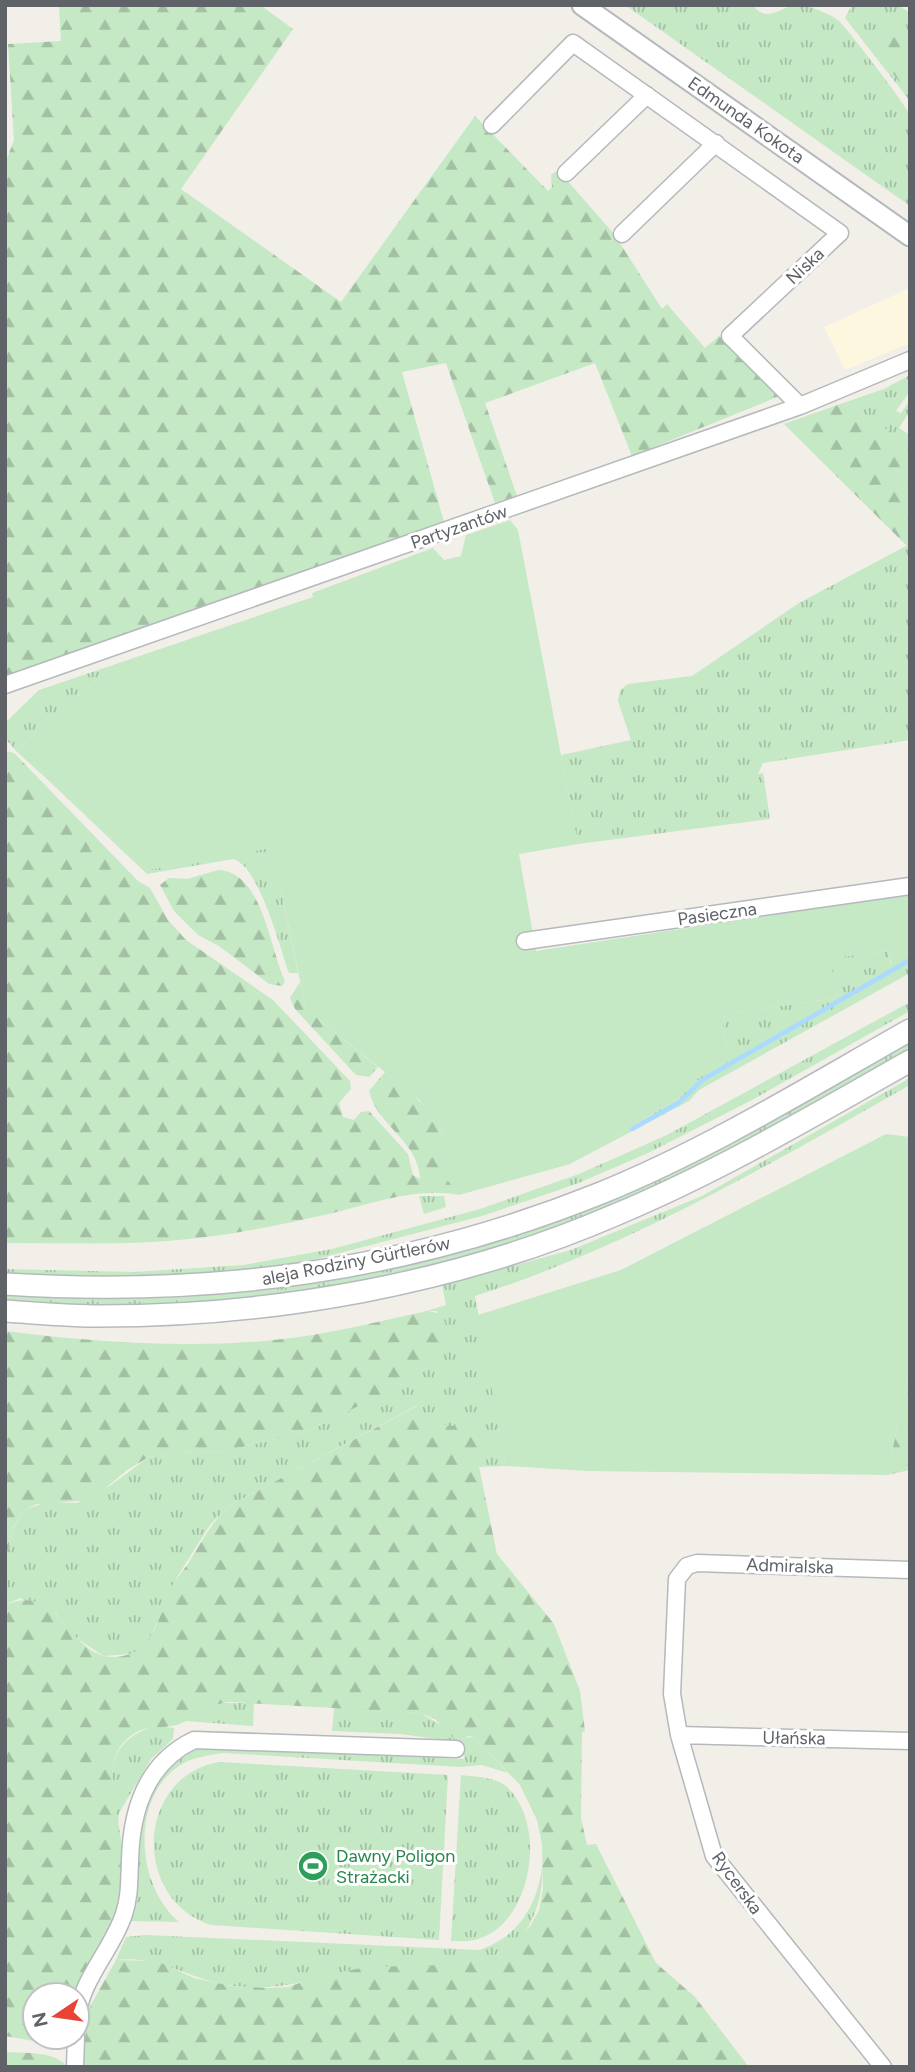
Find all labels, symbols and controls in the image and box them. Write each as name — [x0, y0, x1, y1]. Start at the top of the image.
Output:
street label: Edmunda Kokota — [684, 72, 808, 168]
street label: Niska — [781, 243, 829, 289]
street label: Partyzantów — [408, 500, 510, 554]
street label: Pasieczna — [676, 898, 758, 930]
street label: aleja Rodziny Gürtlerów — [260, 1232, 452, 1290]
street label: Admiralska — [746, 1553, 834, 1579]
street label: Ułańska — [762, 1726, 826, 1750]
place label: Dawny Poligon Strażacki — [336, 1845, 455, 1888]
street label: Rycerska — [707, 1847, 767, 1919]
sports icon: Dawny Poligon Strażacki — [296, 1849, 330, 1883]
north arrow — [21, 1981, 91, 2051]
text: N — [27, 2010, 53, 2029]

